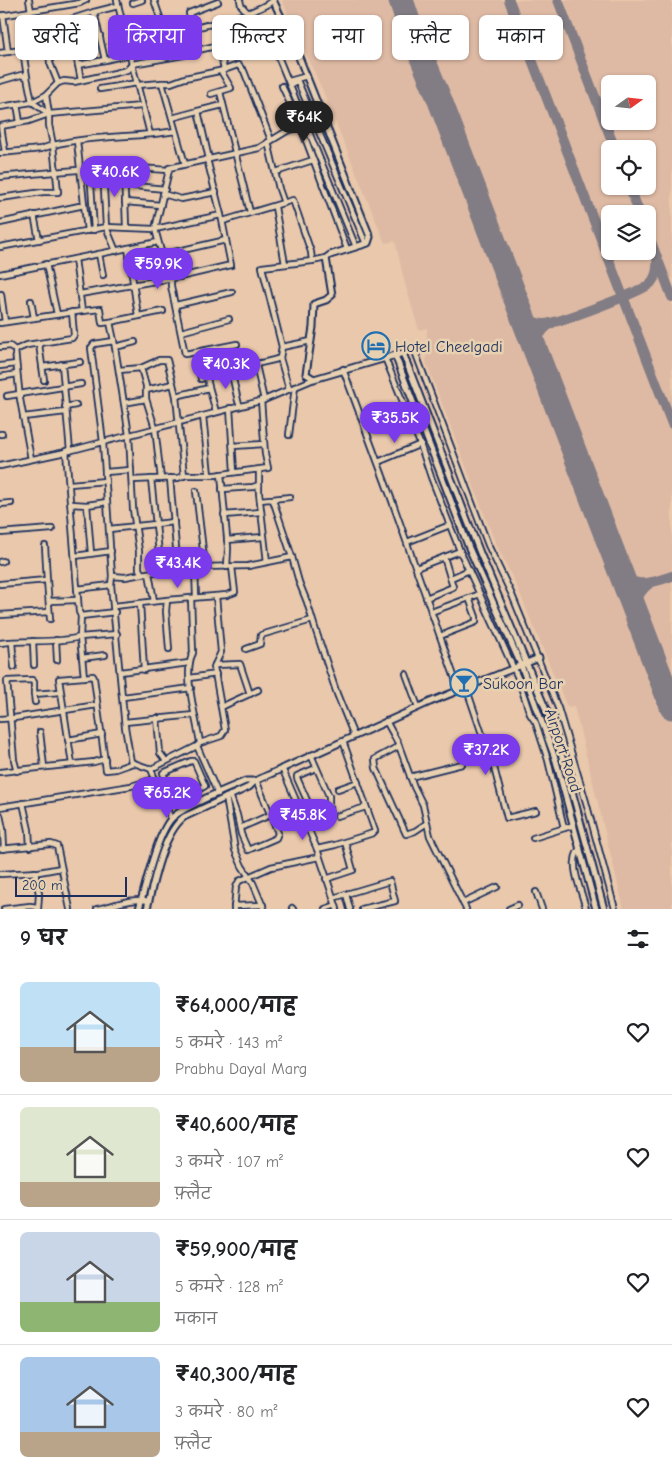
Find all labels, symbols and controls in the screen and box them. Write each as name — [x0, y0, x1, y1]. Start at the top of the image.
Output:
chip: खरीदें — [15, 15, 98, 60]
chip: किराया — [108, 15, 202, 60]
chip: फ़िल्टर — [212, 15, 304, 60]
chip: नया — [314, 15, 382, 60]
chip: फ़्लैट — [392, 15, 469, 60]
chip: मकान — [479, 15, 563, 60]
north arrow — [601, 75, 656, 130]
map controls — [601, 75, 656, 260]
pin: ₹64K — [274, 100, 334, 143]
text: ₹64K — [286, 108, 322, 126]
button: locate — [601, 140, 656, 195]
pin: ₹40.6K — [74, 156, 156, 198]
text: ₹40.6K — [91, 163, 139, 181]
button: layers — [601, 205, 656, 260]
pin: ₹59.9K — [117, 248, 199, 290]
text: ₹59.9K — [134, 255, 182, 273]
hotel icon: Hotel Cheelgadi — [361, 331, 391, 361]
place label: Hotel Cheelgadi — [395, 338, 503, 356]
pin: ₹40.3K — [185, 348, 267, 390]
text: ₹40.3K — [202, 355, 250, 373]
pin: ₹35.5K — [354, 402, 436, 444]
text: ₹35.5K — [371, 409, 419, 427]
pin: ₹43.4K — [137, 546, 219, 589]
text: ₹43.4K — [155, 554, 201, 572]
bar icon: Sukoon Bar — [449, 668, 479, 698]
place label: Sukoon Bar — [483, 675, 564, 693]
street label: Airport Road — [541, 706, 585, 794]
pin: ₹37.2K — [445, 734, 527, 776]
text: ₹37.2K — [463, 741, 509, 759]
pin: ₹65.2K — [126, 776, 208, 819]
text: ₹65.2K — [143, 784, 191, 802]
pin: ₹45.8K — [262, 798, 344, 841]
text: ₹45.8K — [279, 806, 327, 824]
scale bar — [15, 874, 128, 897]
text: 200 m — [22, 877, 63, 894]
icon: filters — [624, 925, 652, 953]
text: 9 घर — [20, 926, 66, 950]
text: ₹64,000/माह — [175, 993, 296, 1017]
icon: home — [60, 1002, 120, 1062]
icon: heart — [624, 1018, 652, 1046]
text: 5 कमरे · 143 m² — [175, 1034, 282, 1052]
text: Prabhu Dayal Marg — [175, 1060, 307, 1078]
text: ₹40,600/माह — [175, 1112, 296, 1136]
icon: home — [60, 1127, 120, 1187]
icon: heart — [624, 1143, 652, 1171]
text: 3 कमरे · 107 m² — [175, 1153, 283, 1171]
text: फ़्लैट — [175, 1185, 211, 1203]
text: ₹59,900/माह — [175, 1237, 297, 1261]
icon: home — [60, 1252, 120, 1312]
icon: heart — [624, 1268, 652, 1296]
text: 5 कमरे · 128 m² — [175, 1278, 283, 1296]
text: मकान — [175, 1310, 217, 1328]
text: ₹40,300/माह — [175, 1362, 296, 1386]
icon: home — [60, 1377, 120, 1437]
icon: heart — [624, 1393, 652, 1421]
text: 3 कमरे · 80 m² — [175, 1403, 277, 1421]
text: फ़्लैट — [175, 1435, 211, 1453]

